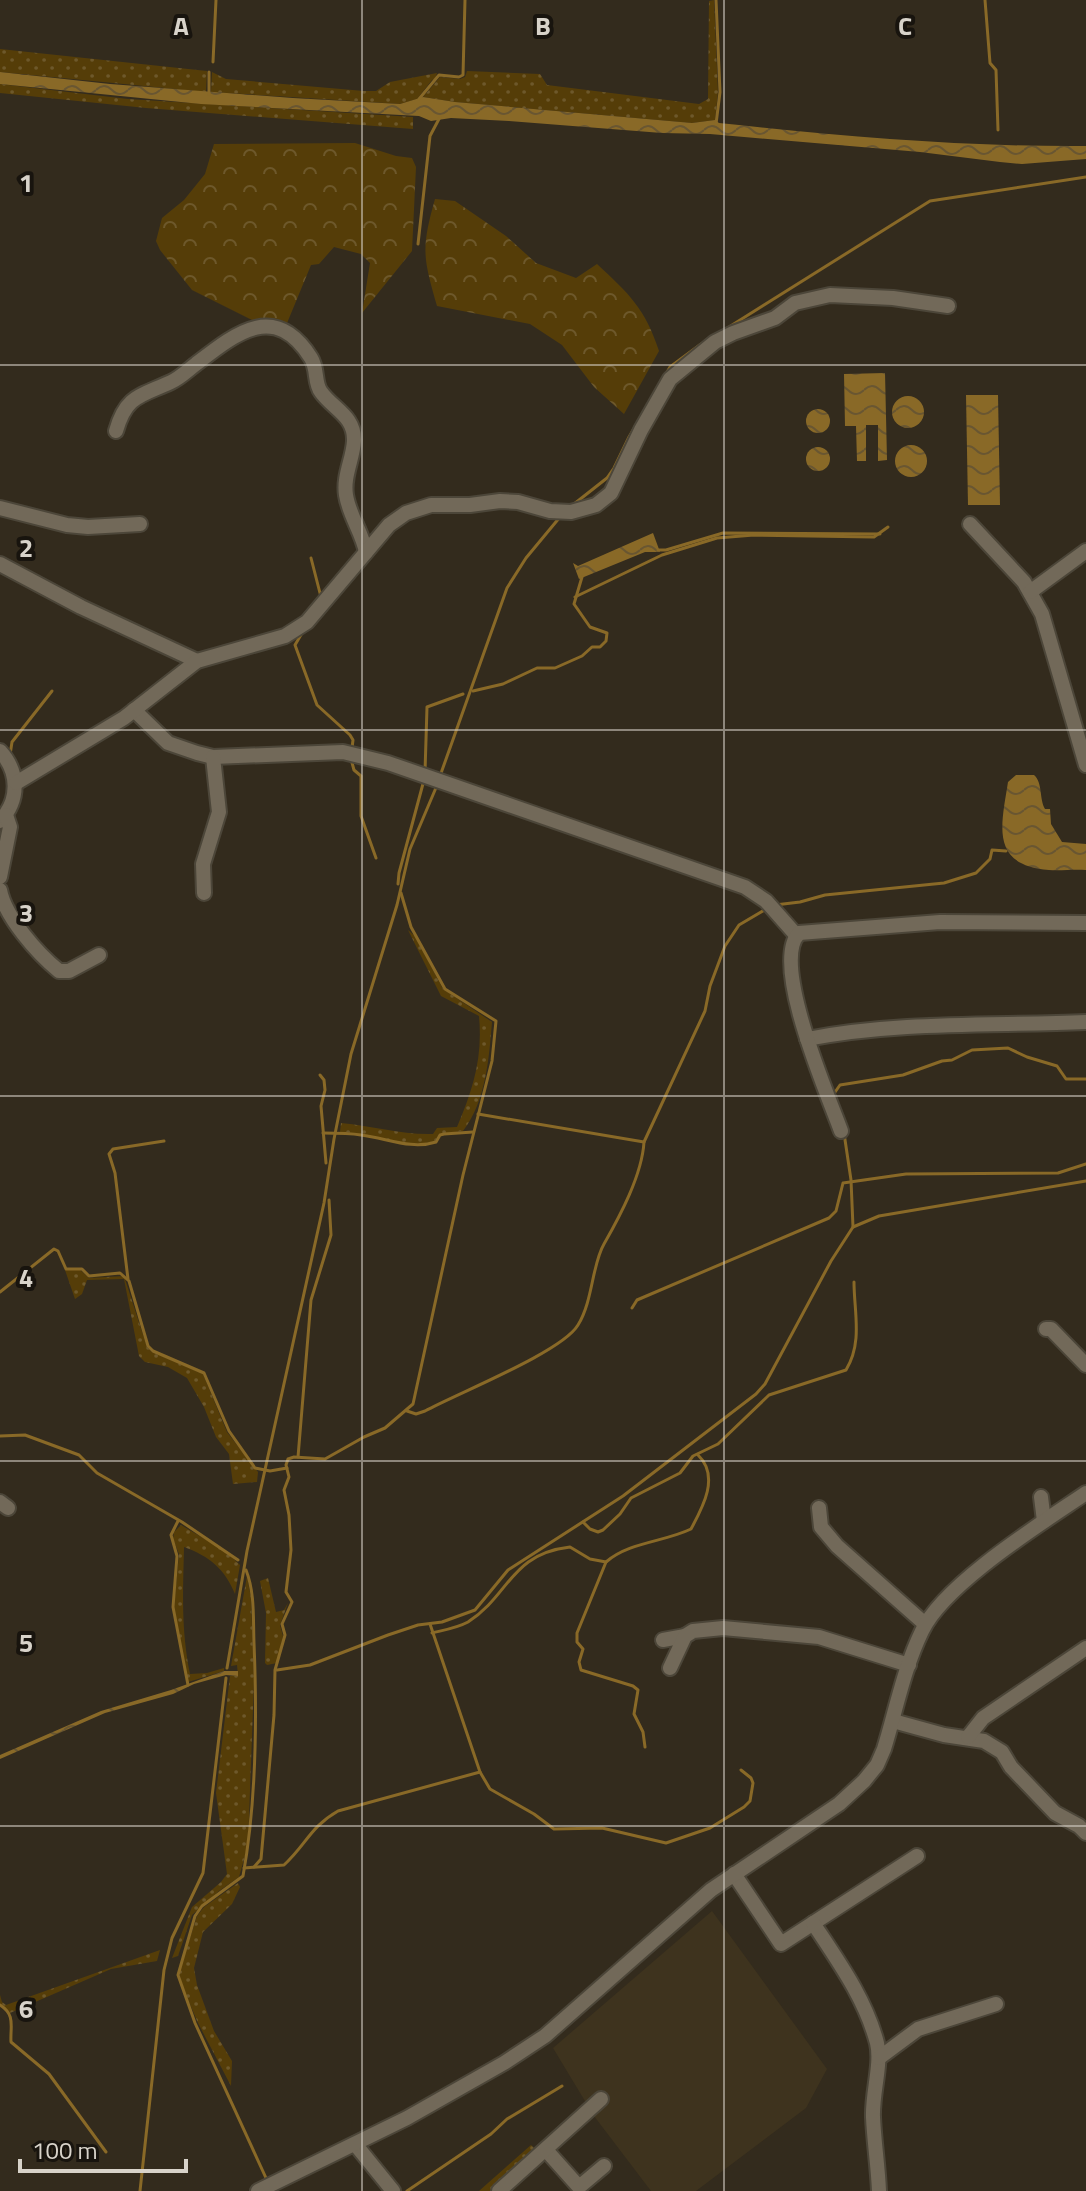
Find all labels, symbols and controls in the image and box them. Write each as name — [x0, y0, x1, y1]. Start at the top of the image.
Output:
text: A — [173, 6, 189, 45]
text: B — [535, 6, 551, 45]
text: C — [898, 6, 912, 45]
text: 1 — [19, 163, 33, 202]
text: 2 — [19, 528, 33, 567]
text: 3 — [19, 893, 33, 932]
text: 4 — [19, 1258, 33, 1297]
text: 5 — [19, 1623, 33, 1662]
text: 6 — [19, 1989, 33, 2028]
scale bar — [20, 2123, 186, 2173]
text: 100 m — [32, 2132, 98, 2168]

